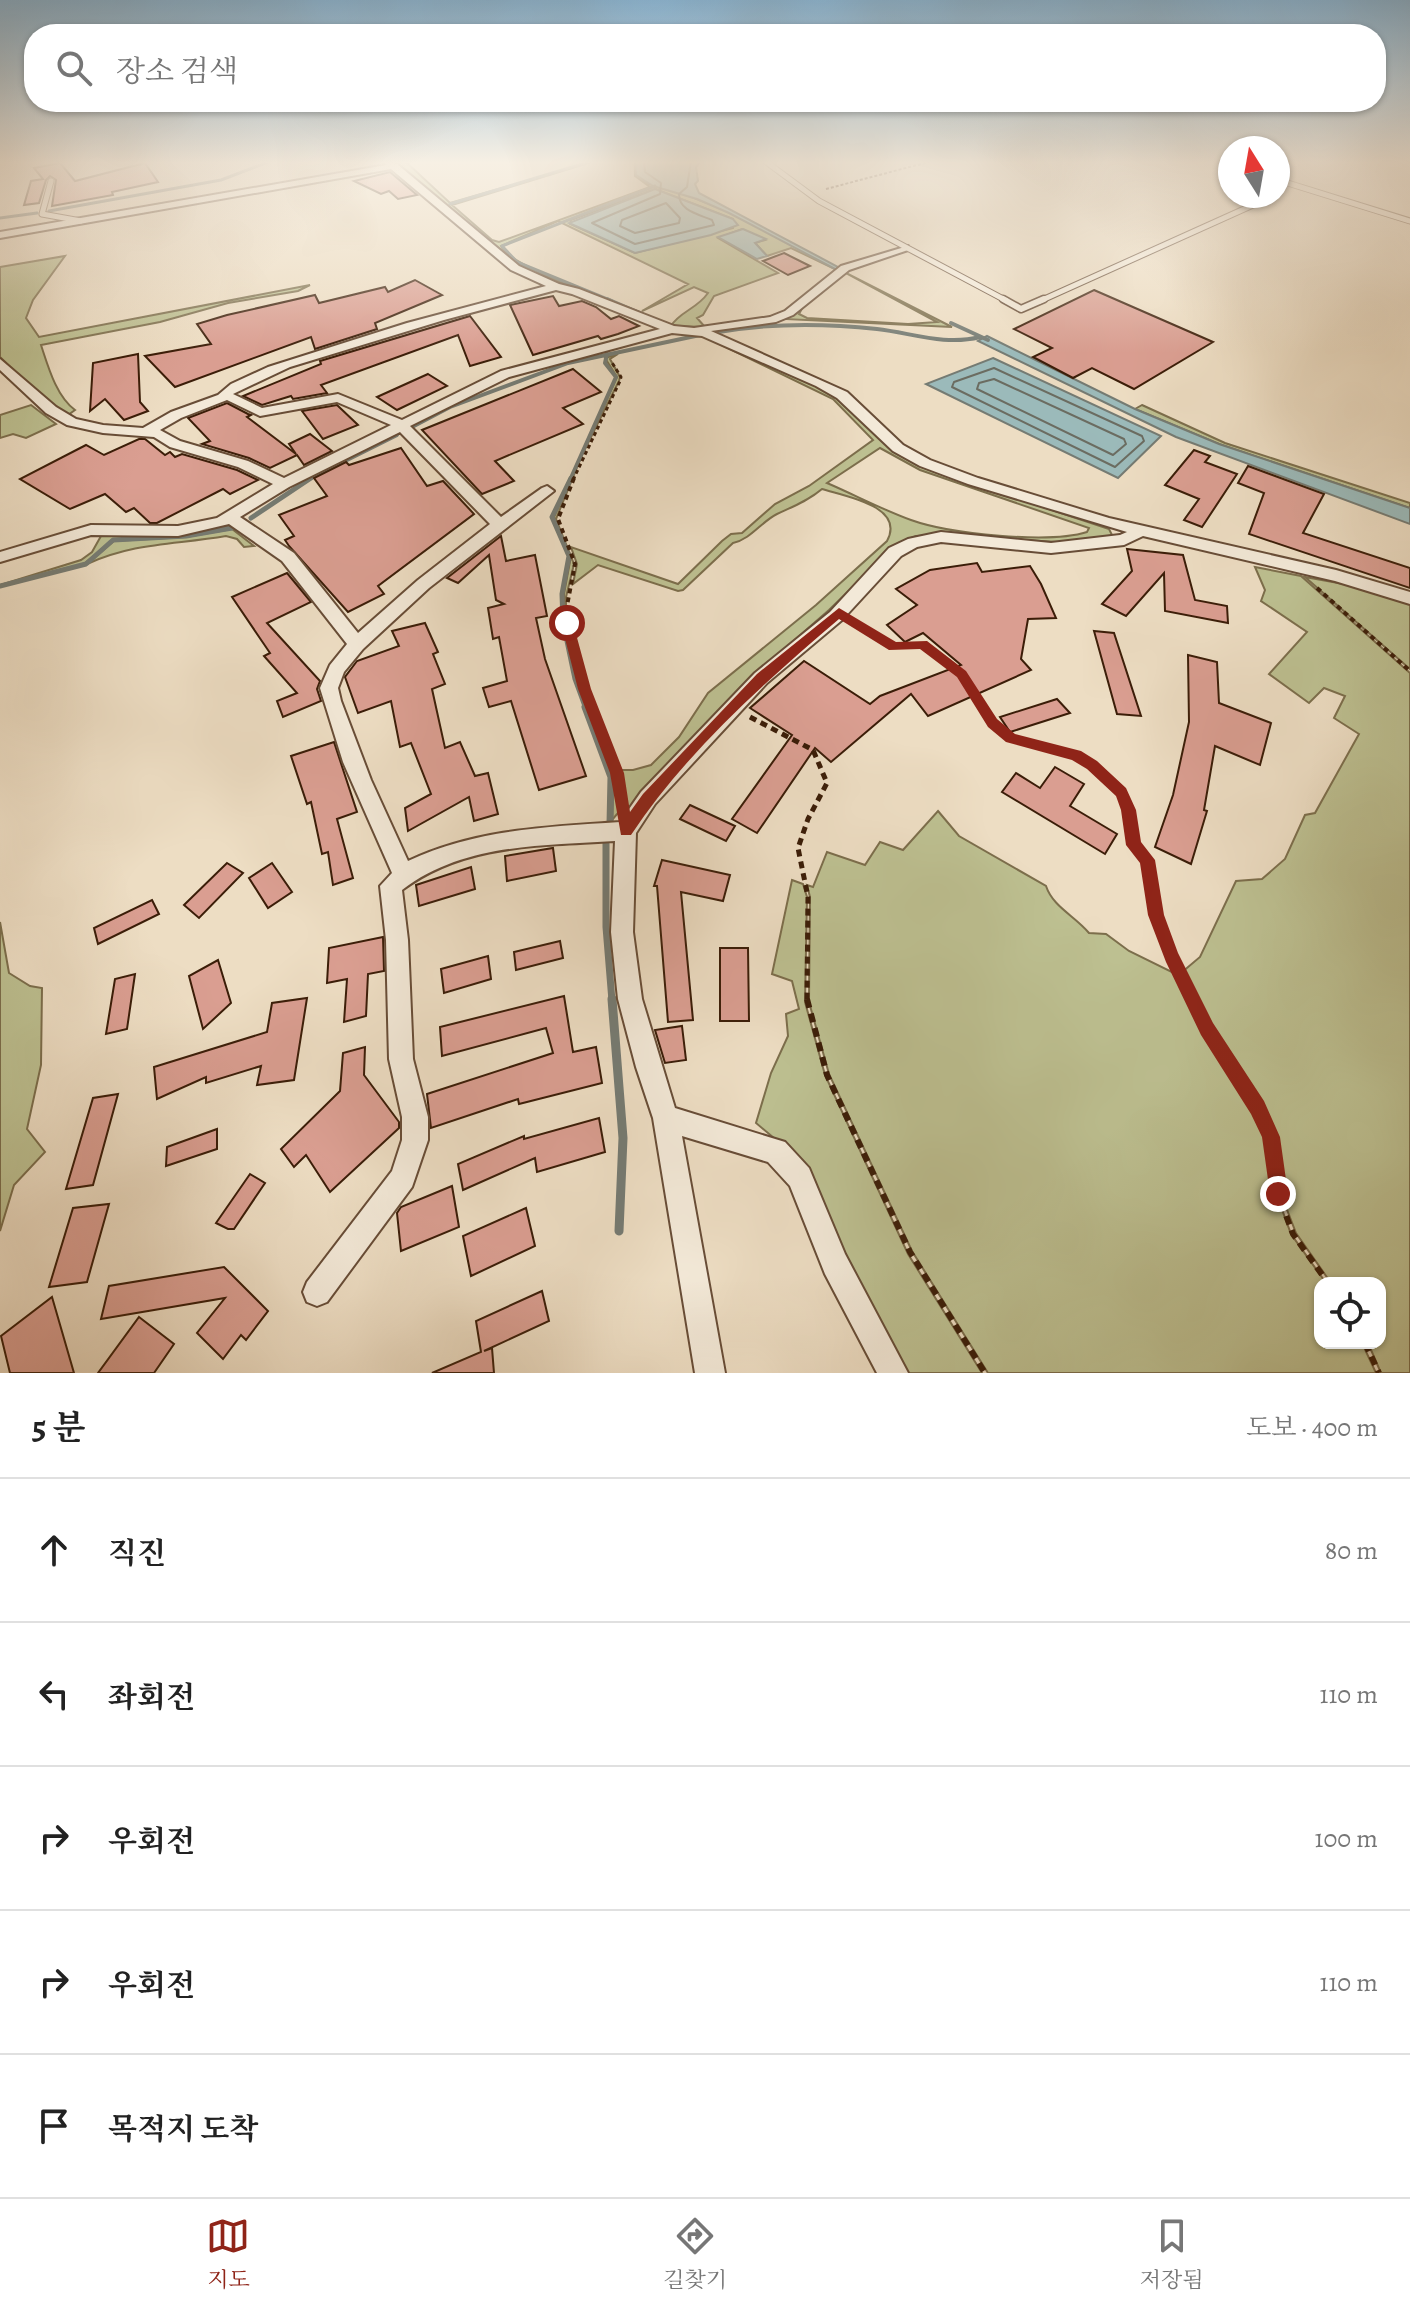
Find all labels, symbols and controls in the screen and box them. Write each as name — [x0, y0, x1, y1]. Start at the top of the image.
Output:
search box — [24, 24, 1386, 112]
icon: search — [52, 46, 96, 90]
text: 장소 검색 — [116, 51, 238, 91]
north arrow — [1218, 136, 1290, 208]
route start — [549, 605, 585, 641]
route end — [1260, 1176, 1296, 1212]
map controls — [1314, 1277, 1386, 1349]
button: locate — [1314, 1277, 1386, 1349]
text: 5 분 — [32, 1404, 85, 1451]
text: 도보 · 400 m — [1246, 1410, 1378, 1445]
icon: ahead — [32, 1528, 76, 1572]
text: 직진 — [108, 1533, 166, 1573]
text: 80 m — [1325, 1533, 1378, 1568]
icon: left — [32, 1672, 76, 1716]
text: 좌회전 — [108, 1677, 195, 1717]
text: 110 m — [1320, 1677, 1378, 1712]
icon: right — [32, 1816, 76, 1860]
text: 우회전 — [108, 1821, 195, 1861]
text: 100 m — [1315, 1821, 1378, 1856]
icon: right — [32, 1960, 76, 2004]
text: 우회전 — [108, 1965, 195, 2005]
text: 110 m — [1320, 1965, 1378, 2000]
icon: arrive — [32, 2104, 76, 2148]
text: 목적지 도착 — [108, 2109, 258, 2149]
tab: 지도 — [206, 2214, 250, 2295]
tab: 길찾기 — [663, 2214, 727, 2295]
tab: 저장됨 — [1140, 2214, 1204, 2295]

